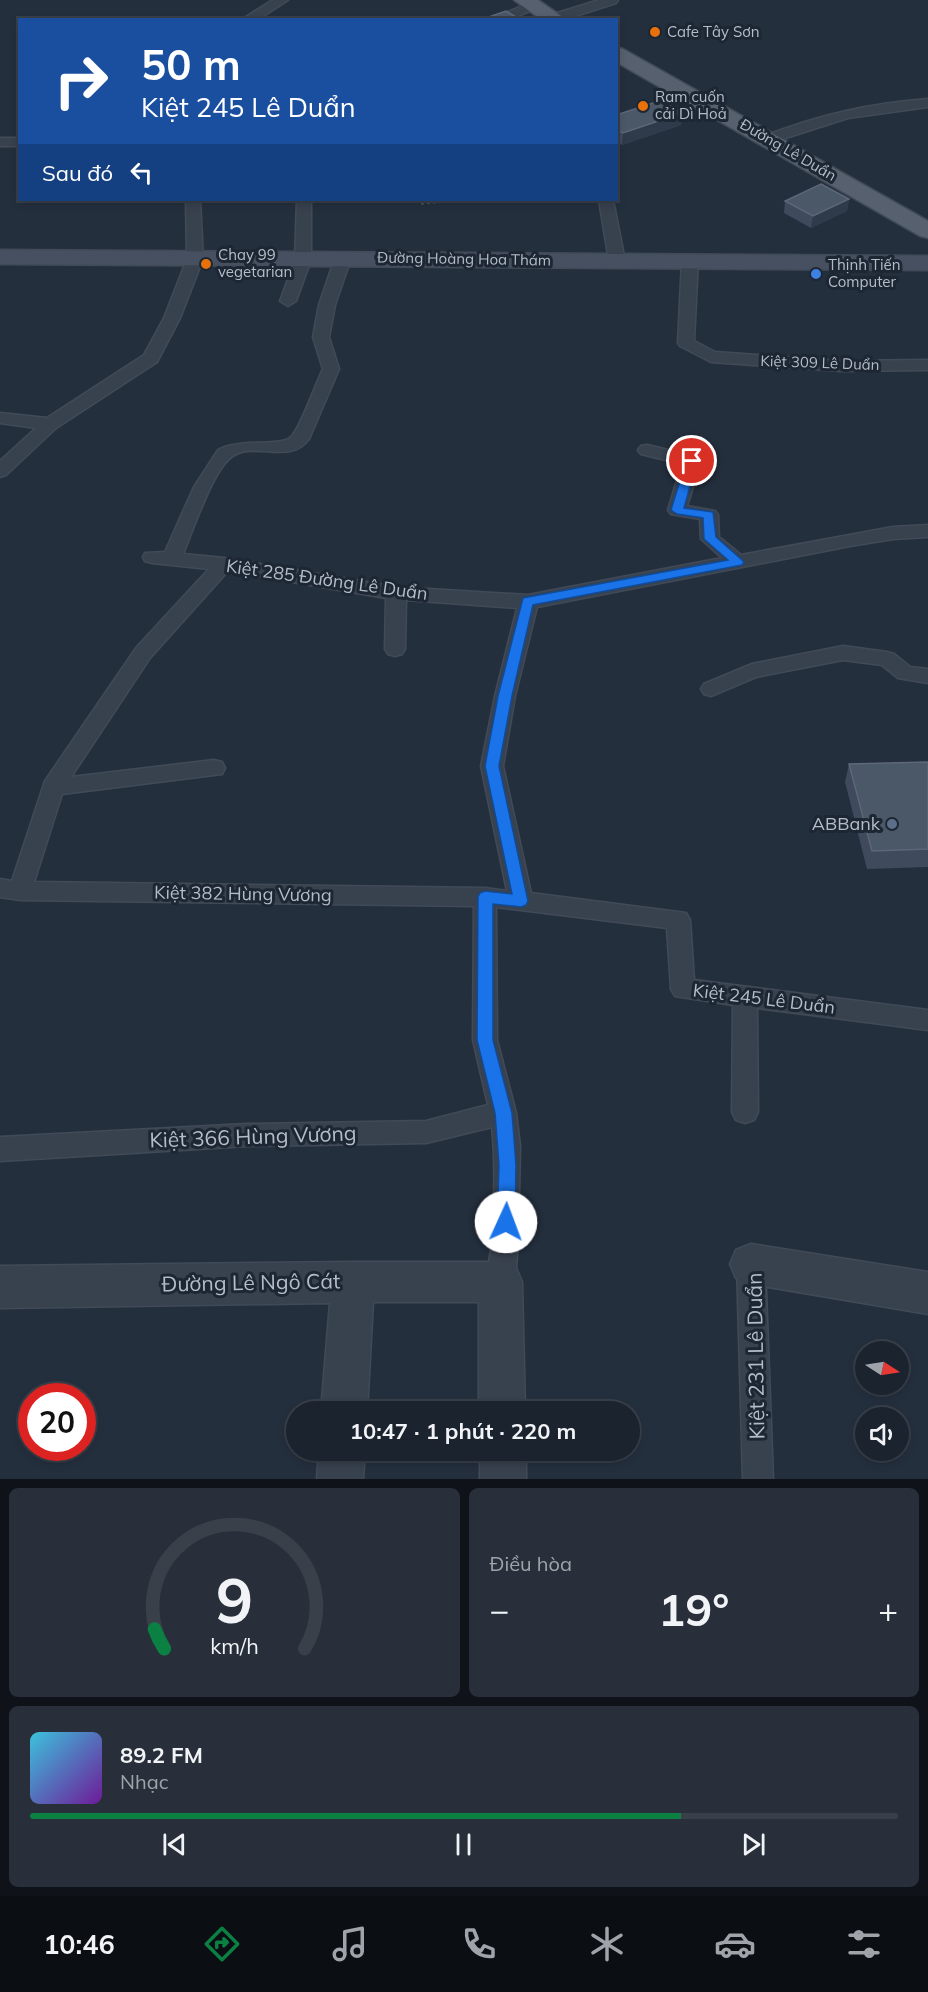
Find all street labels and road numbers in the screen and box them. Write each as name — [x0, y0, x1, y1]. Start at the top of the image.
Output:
street label: Đường Lê Duẩn — [737, 114, 840, 185]
street label: Đường Hoàng Hoa Thám — [377, 247, 551, 270]
street label: Kiệt 309 Lê Duẩn — [760, 351, 880, 374]
street label: Kiệt 285 Đường Lê Duẩn — [225, 554, 429, 605]
street label: Kiệt 382 Hùng Vương — [154, 880, 332, 907]
street label: Kiệt 245 Lê Duẩn — [692, 978, 836, 1019]
street label: Kiệt 366 Hùng Vương — [149, 1119, 357, 1153]
street label: Đường Lê Ngô Cát — [161, 1267, 341, 1297]
street label: Kiệt 231 Lê Duẩn — [741, 1272, 769, 1440]

